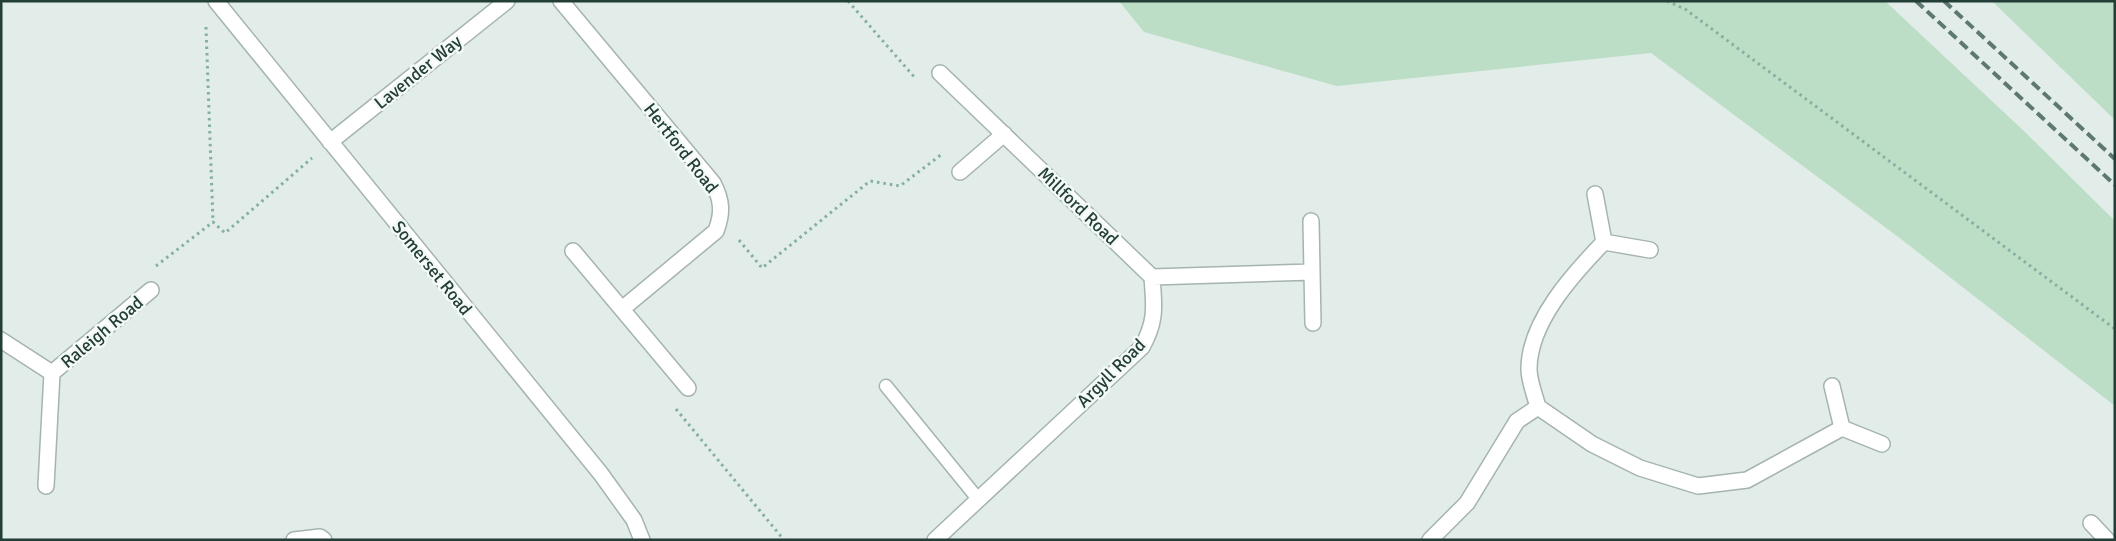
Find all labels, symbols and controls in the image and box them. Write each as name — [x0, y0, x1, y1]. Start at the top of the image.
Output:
street label: Lavender Way — [370, 30, 467, 114]
street label: Hertford Road — [639, 98, 723, 198]
street label: Millford Road — [1033, 162, 1123, 250]
street label: Somerset Road — [387, 216, 477, 320]
street label: Raleigh Road — [56, 291, 148, 373]
street label: Argyll Road — [1072, 334, 1150, 412]

